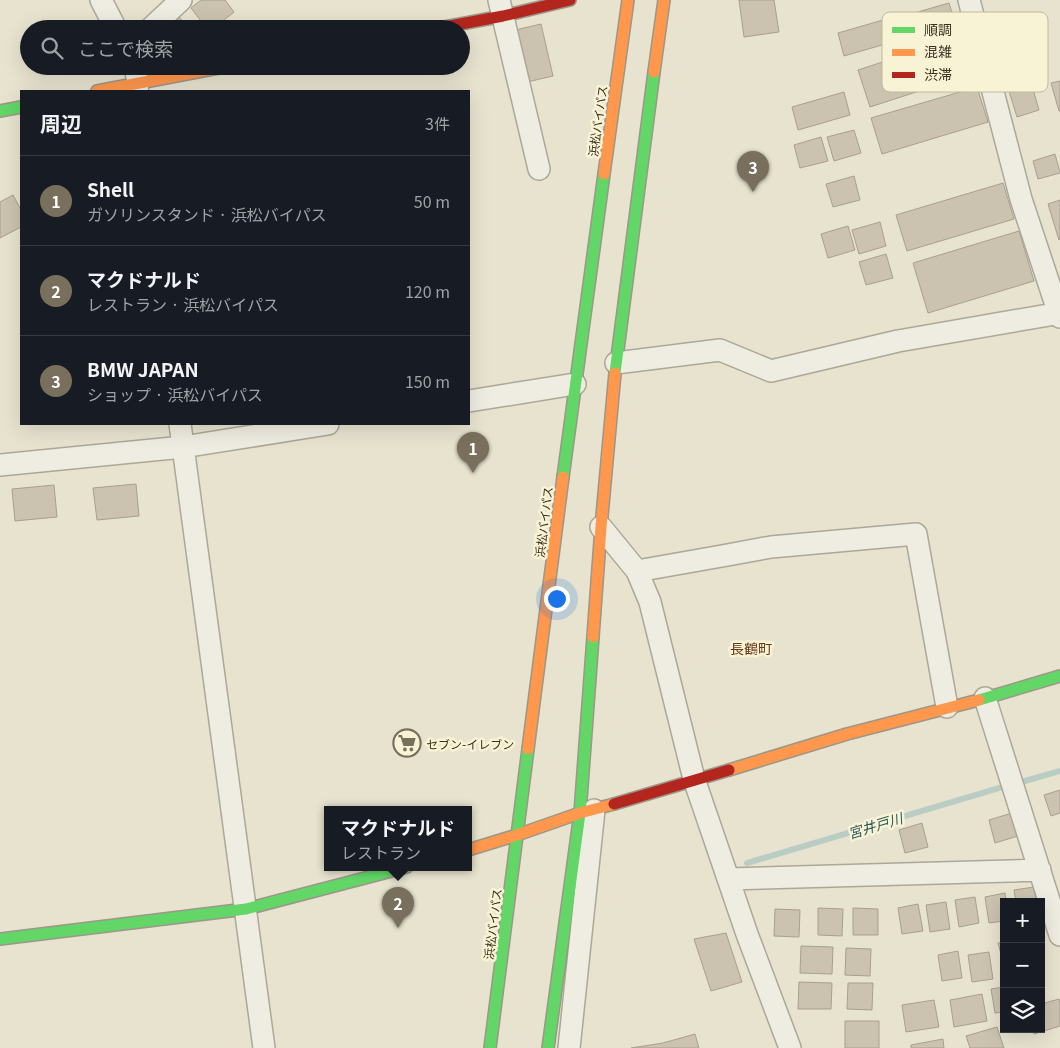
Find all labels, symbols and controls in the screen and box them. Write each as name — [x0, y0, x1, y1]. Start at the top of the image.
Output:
legend — [882, 12, 1048, 92]
text: 順調 — [924, 19, 952, 39]
search box — [20, 20, 470, 75]
icon: search — [38, 34, 66, 62]
text: ここで検索 — [78, 34, 173, 61]
text: 混雑 — [924, 41, 952, 61]
text: 渋滞 — [924, 64, 952, 84]
street label: 浜松バイパス — [584, 84, 610, 158]
text: 周辺 — [40, 108, 82, 138]
text: 3件 — [425, 111, 450, 135]
pin: 3 — [737, 151, 769, 192]
text: Shell — [87, 175, 134, 202]
text: 1 — [51, 189, 61, 213]
text: 50 m — [414, 189, 450, 213]
text: ガソリンスタンド · 浜松バイパス — [87, 202, 327, 226]
text: マクドナルド — [87, 265, 201, 292]
text: 2 — [51, 279, 61, 303]
text: 120 m — [405, 279, 450, 303]
text: レストラン · 浜松バイパス — [87, 292, 279, 316]
text: BMW JAPAN — [87, 355, 199, 382]
text: 3 — [51, 369, 61, 393]
text: 150 m — [405, 369, 450, 393]
text: ショップ · 浜松バイパス — [87, 382, 263, 406]
pin: 1 — [457, 432, 489, 473]
street label: 浜松バイパス — [530, 485, 556, 559]
your location — [544, 586, 570, 612]
district label: 長鶴町 — [730, 638, 772, 658]
supermarket icon: セブン-イレブン — [392, 728, 422, 758]
place label: セブン-イレブン — [426, 735, 514, 752]
popup — [324, 806, 472, 871]
water label: 宮井戸川 — [845, 807, 907, 843]
text: マクドナルド — [341, 813, 455, 840]
text: レストラン — [341, 840, 421, 864]
pin: 2 — [382, 887, 414, 928]
street label: 浜松バイパス — [479, 887, 505, 961]
map controls — [1000, 898, 1045, 1033]
button: + — [1000, 898, 1045, 943]
button: − — [1000, 943, 1045, 988]
button: layers — [1000, 988, 1045, 1033]

